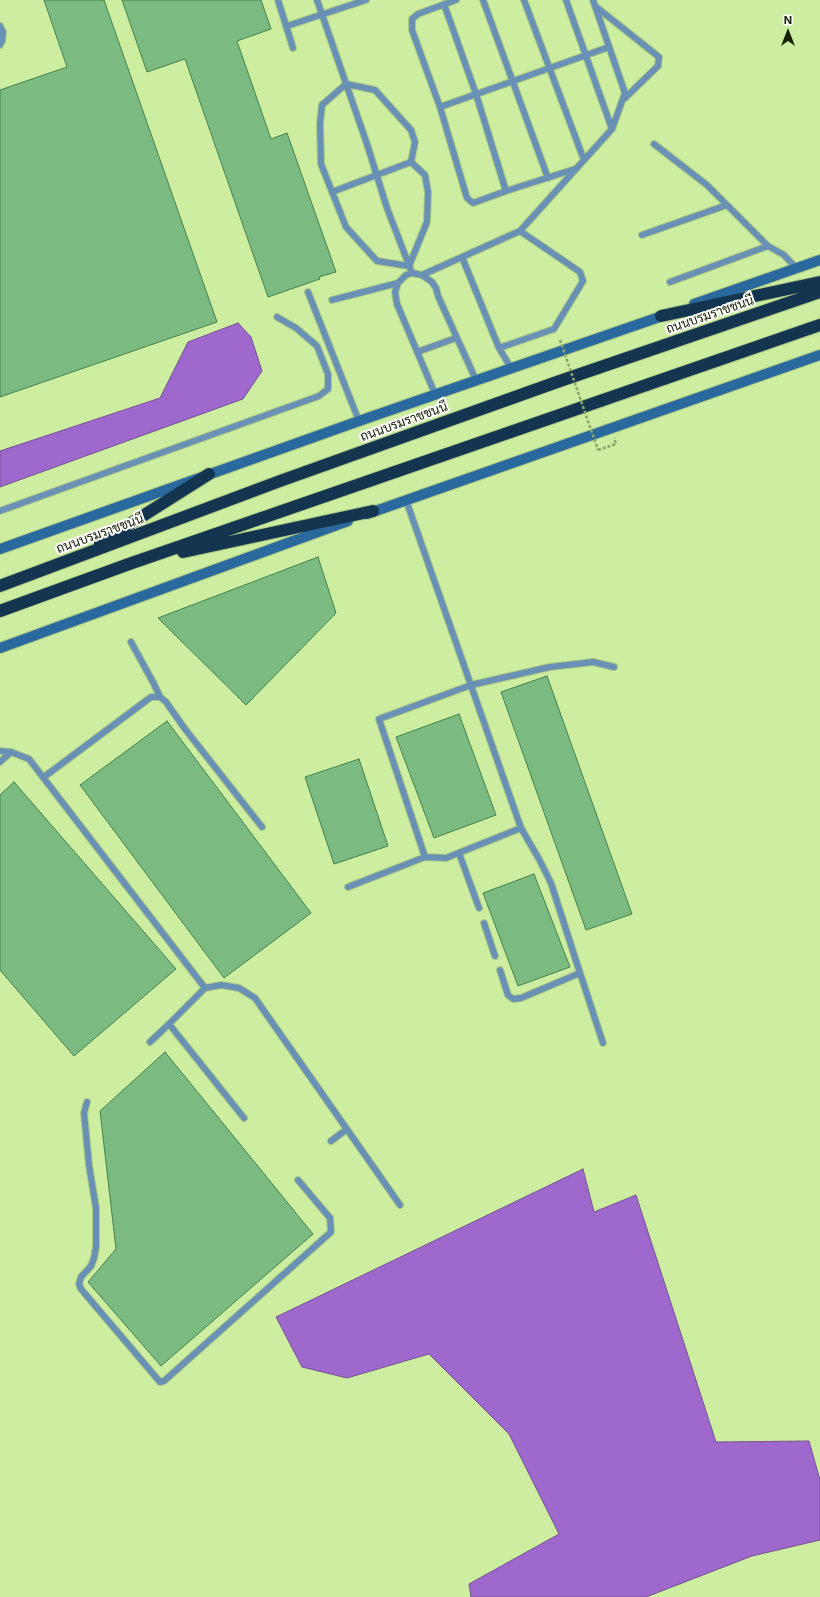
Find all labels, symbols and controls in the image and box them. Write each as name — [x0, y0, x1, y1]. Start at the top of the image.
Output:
north arrow — [768, 12, 808, 52]
text: N — [784, 13, 792, 27]
street label: ถนนบรมราชชนนี — [664, 293, 756, 337]
street label: ถนนบรมราชชนนี — [358, 399, 450, 445]
street label: ถนนบรมราชชนนี — [54, 511, 146, 557]

